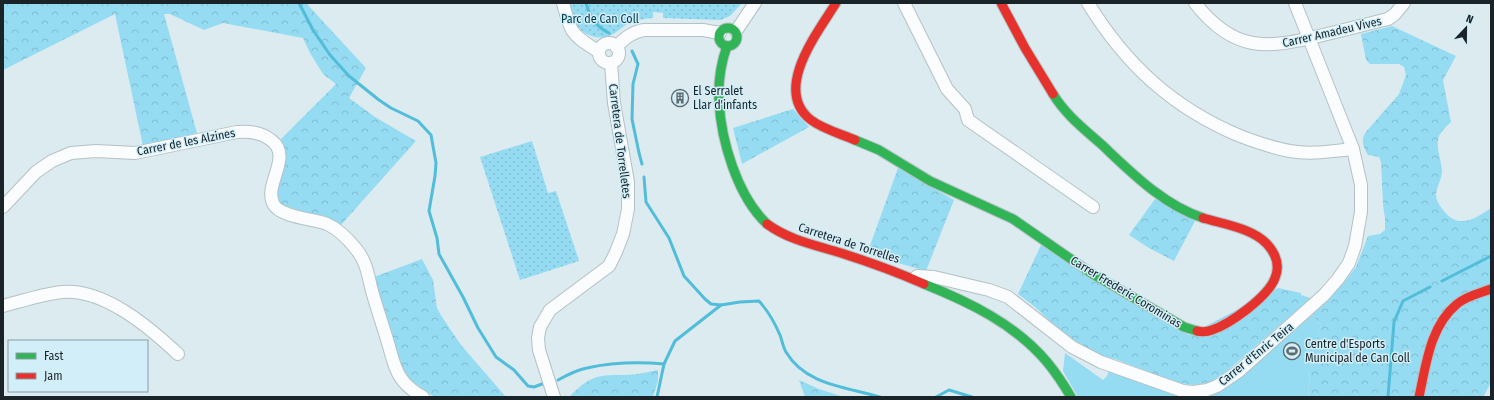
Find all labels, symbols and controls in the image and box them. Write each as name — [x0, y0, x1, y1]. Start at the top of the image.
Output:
north arrow — [1446, 8, 1486, 48]
park label: Parc de Can Coll — [561, 12, 639, 26]
text: N — [1464, 12, 1475, 26]
street label: Carrer Amadeu Vives — [1281, 14, 1383, 50]
street label: Carretera de Torrelletes — [606, 83, 634, 199]
place label: El Serralet Llar d'infants — [693, 84, 757, 112]
building icon: El Serralet Llar d'infants — [670, 88, 690, 108]
street label: Carrer de les Alzines — [136, 126, 236, 158]
street label: Carretera de Torrelles — [797, 220, 901, 266]
street label: Carrer Frederic Corominas — [1068, 253, 1184, 331]
street label: Carrer d'Enric Teira — [1216, 319, 1296, 388]
place label: Centre d'Esports Municipal de Can Coll — [1305, 337, 1410, 365]
legend — [8, 340, 148, 392]
sports icon: Centre d'Esports Municipal de Can Coll — [1282, 341, 1302, 361]
text: Fast — [44, 349, 63, 363]
text: Jam — [44, 369, 62, 383]

